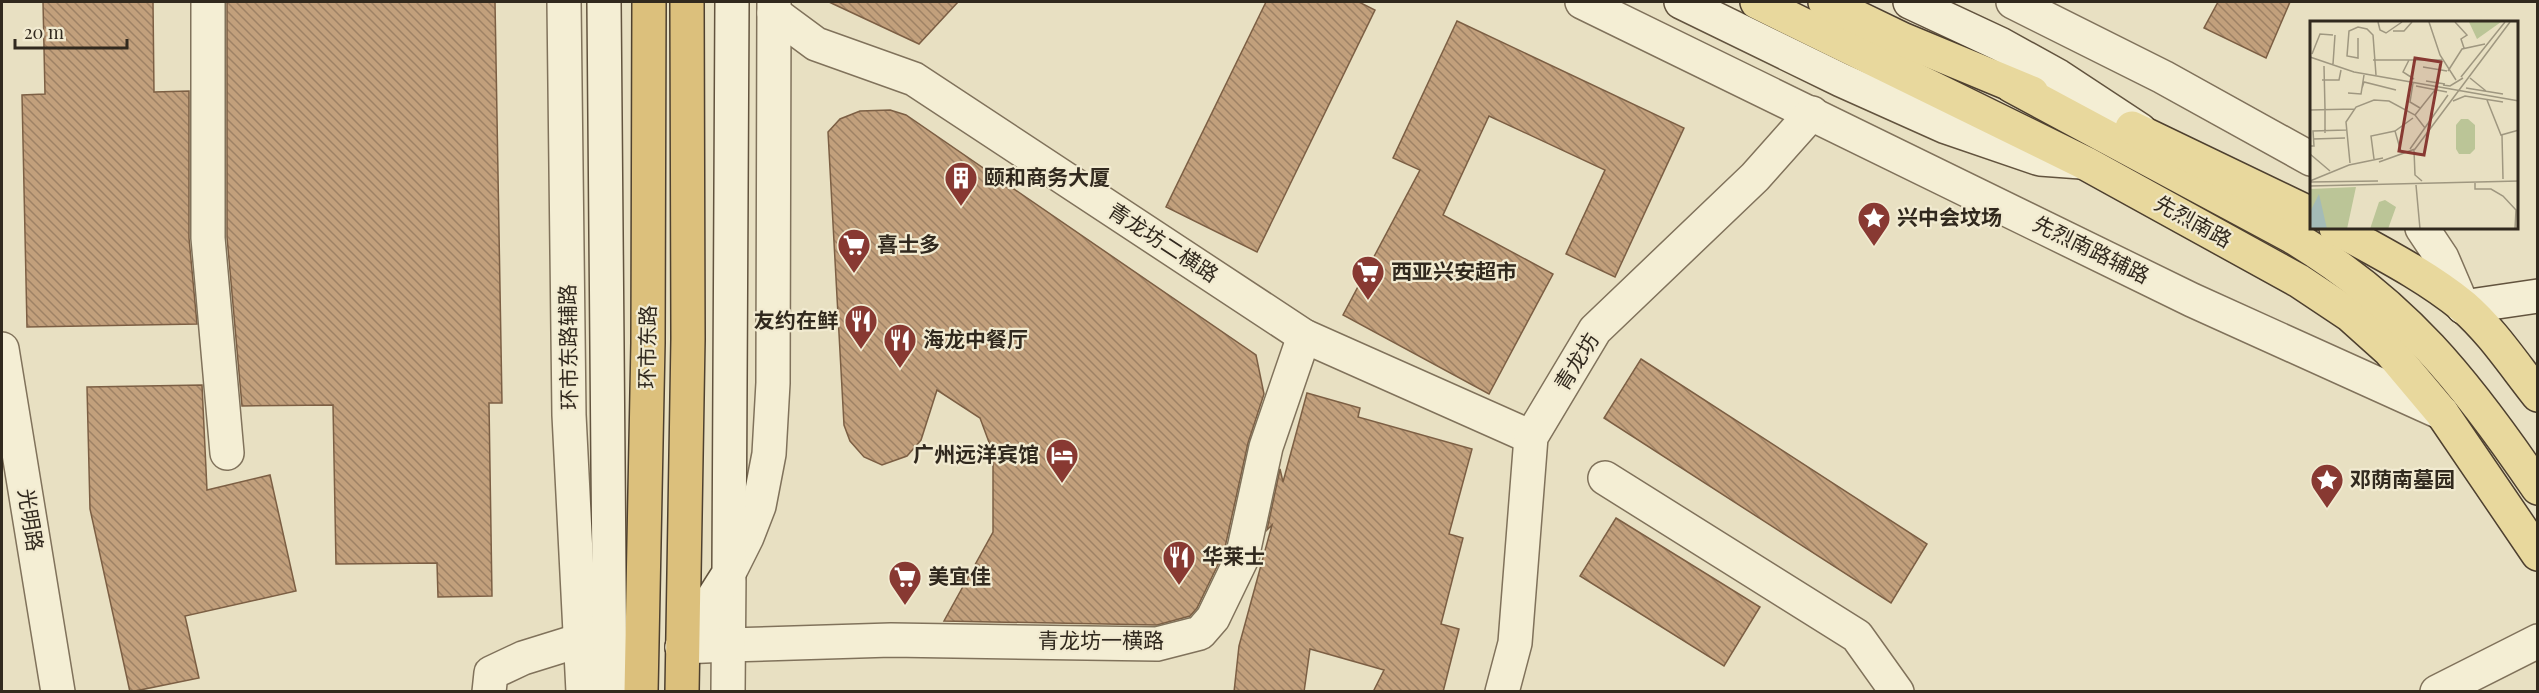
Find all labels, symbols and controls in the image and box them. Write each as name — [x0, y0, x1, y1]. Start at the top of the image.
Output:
scale bar — [15, 12, 128, 50]
text: 20 m — [24, 20, 64, 44]
inset map — [2310, 21, 2518, 230]
building icon: 颐和商务大厦 — [943, 160, 979, 207]
place label: 颐和商务大厦 — [984, 162, 1110, 190]
street label: 先烈南路 — [2150, 188, 2237, 253]
street label: 青龙坊二横路 — [1104, 195, 1225, 287]
place icon: 兴中会坟场 — [1856, 200, 1892, 247]
place label: 兴中会坟场 — [1897, 202, 2002, 230]
street label: 先烈南路辅路 — [2029, 208, 2155, 288]
supermarket icon: 喜士多 — [836, 227, 872, 274]
place label: 喜士多 — [877, 229, 940, 257]
supermarket icon: 西亚兴安超市 — [1350, 254, 1386, 301]
place label: 西亚兴安超市 — [1391, 256, 1517, 284]
street label: 环市东路辅路 — [552, 284, 582, 410]
restaurant icon: 友约在鲜 — [843, 303, 879, 350]
street label: 环市东路 — [631, 305, 661, 389]
place label: 友约在鲜 — [754, 305, 838, 333]
restaurant icon: 海龙中餐厅 — [882, 322, 918, 369]
place label: 海龙中餐厅 — [923, 324, 1028, 352]
street label: 青龙坊 — [1547, 327, 1604, 395]
hotel icon: 广州远洋宾馆 — [1044, 437, 1080, 484]
place label: 广州远洋宾馆 — [913, 439, 1039, 467]
place icon: 邓荫南墓园 — [2309, 462, 2345, 509]
place label: 邓荫南墓园 — [2350, 464, 2455, 492]
street label: 光明路 — [13, 486, 51, 553]
restaurant icon: 华莱士 — [1161, 539, 1197, 586]
place label: 华莱士 — [1202, 541, 1265, 569]
supermarket icon: 美宜佳 — [887, 559, 923, 606]
place label: 美宜佳 — [928, 561, 991, 589]
street label: 青龙坊一横路 — [1038, 625, 1164, 653]

